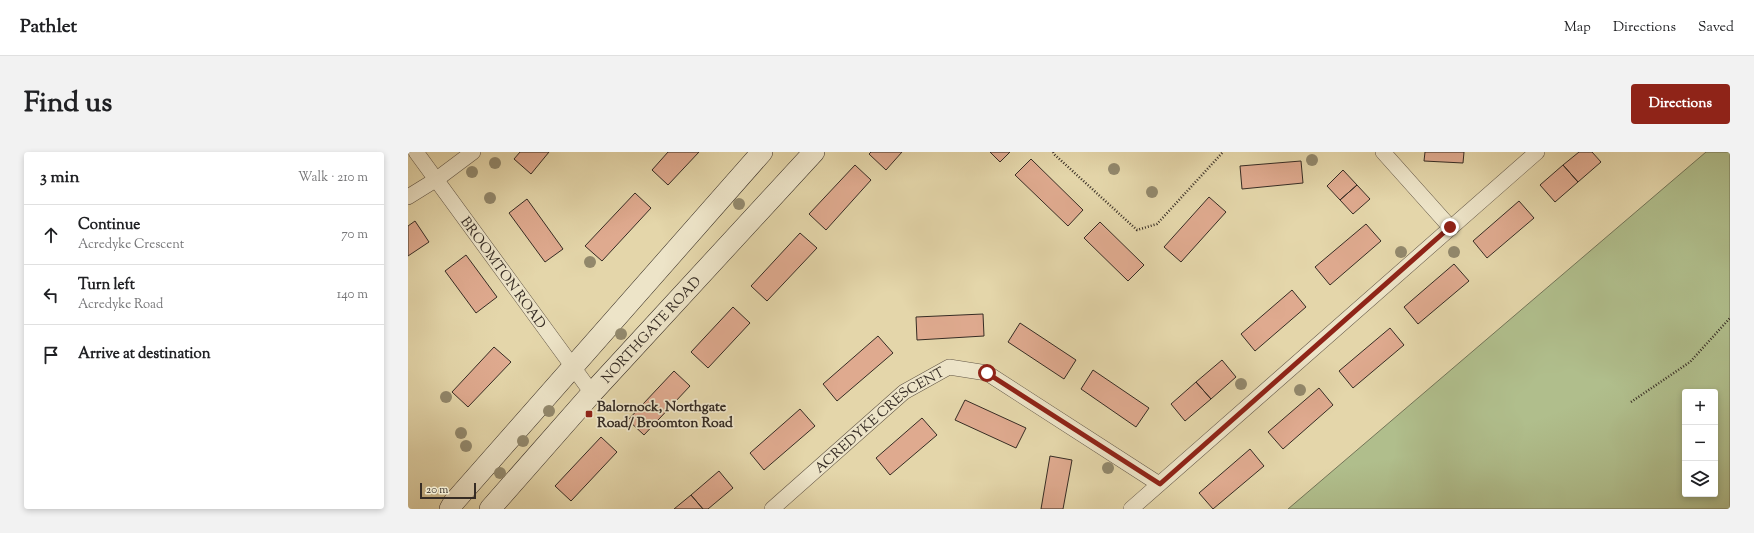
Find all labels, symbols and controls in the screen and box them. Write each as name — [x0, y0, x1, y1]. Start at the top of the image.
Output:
text: Pathlet — [20, 14, 77, 41]
text: Map — [1564, 18, 1591, 38]
text: Directions — [1613, 18, 1676, 38]
text: Saved — [1698, 18, 1734, 38]
text: Find us — [24, 84, 112, 124]
button: Directions — [1631, 84, 1730, 124]
text: 3 min — [40, 166, 79, 190]
text: Walk · 210 m — [298, 169, 368, 187]
street label: BROOMTON ROAD — [455, 213, 550, 334]
text: Continue — [78, 215, 140, 236]
route end — [1441, 218, 1459, 236]
icon: ahead — [40, 224, 62, 246]
text: 70 m — [341, 226, 368, 244]
text: Acredyke Crescent — [78, 236, 184, 254]
street label: NORTHGATE ROAD — [598, 273, 707, 389]
text: Turn left — [78, 275, 135, 296]
icon: left — [40, 284, 62, 306]
text: 140 m — [337, 286, 368, 304]
text: Acredyke Road — [78, 296, 163, 314]
icon: arrive — [40, 344, 62, 366]
text: Arrive at destination — [78, 344, 211, 365]
street label: ACREDYKE CRESCENT — [811, 363, 949, 479]
route start — [978, 364, 996, 382]
map controls — [1682, 389, 1718, 497]
button: + — [1682, 389, 1718, 425]
place label: Balornock, Northgate Road/ Broomton Road — [597, 398, 733, 434]
marker: Balornock, Northgate Road/ Broomton Road — [584, 409, 594, 419]
button: − — [1682, 425, 1718, 461]
button: layers — [1682, 461, 1718, 497]
scale bar — [420, 481, 476, 500]
text: 20 m — [426, 482, 448, 498]

